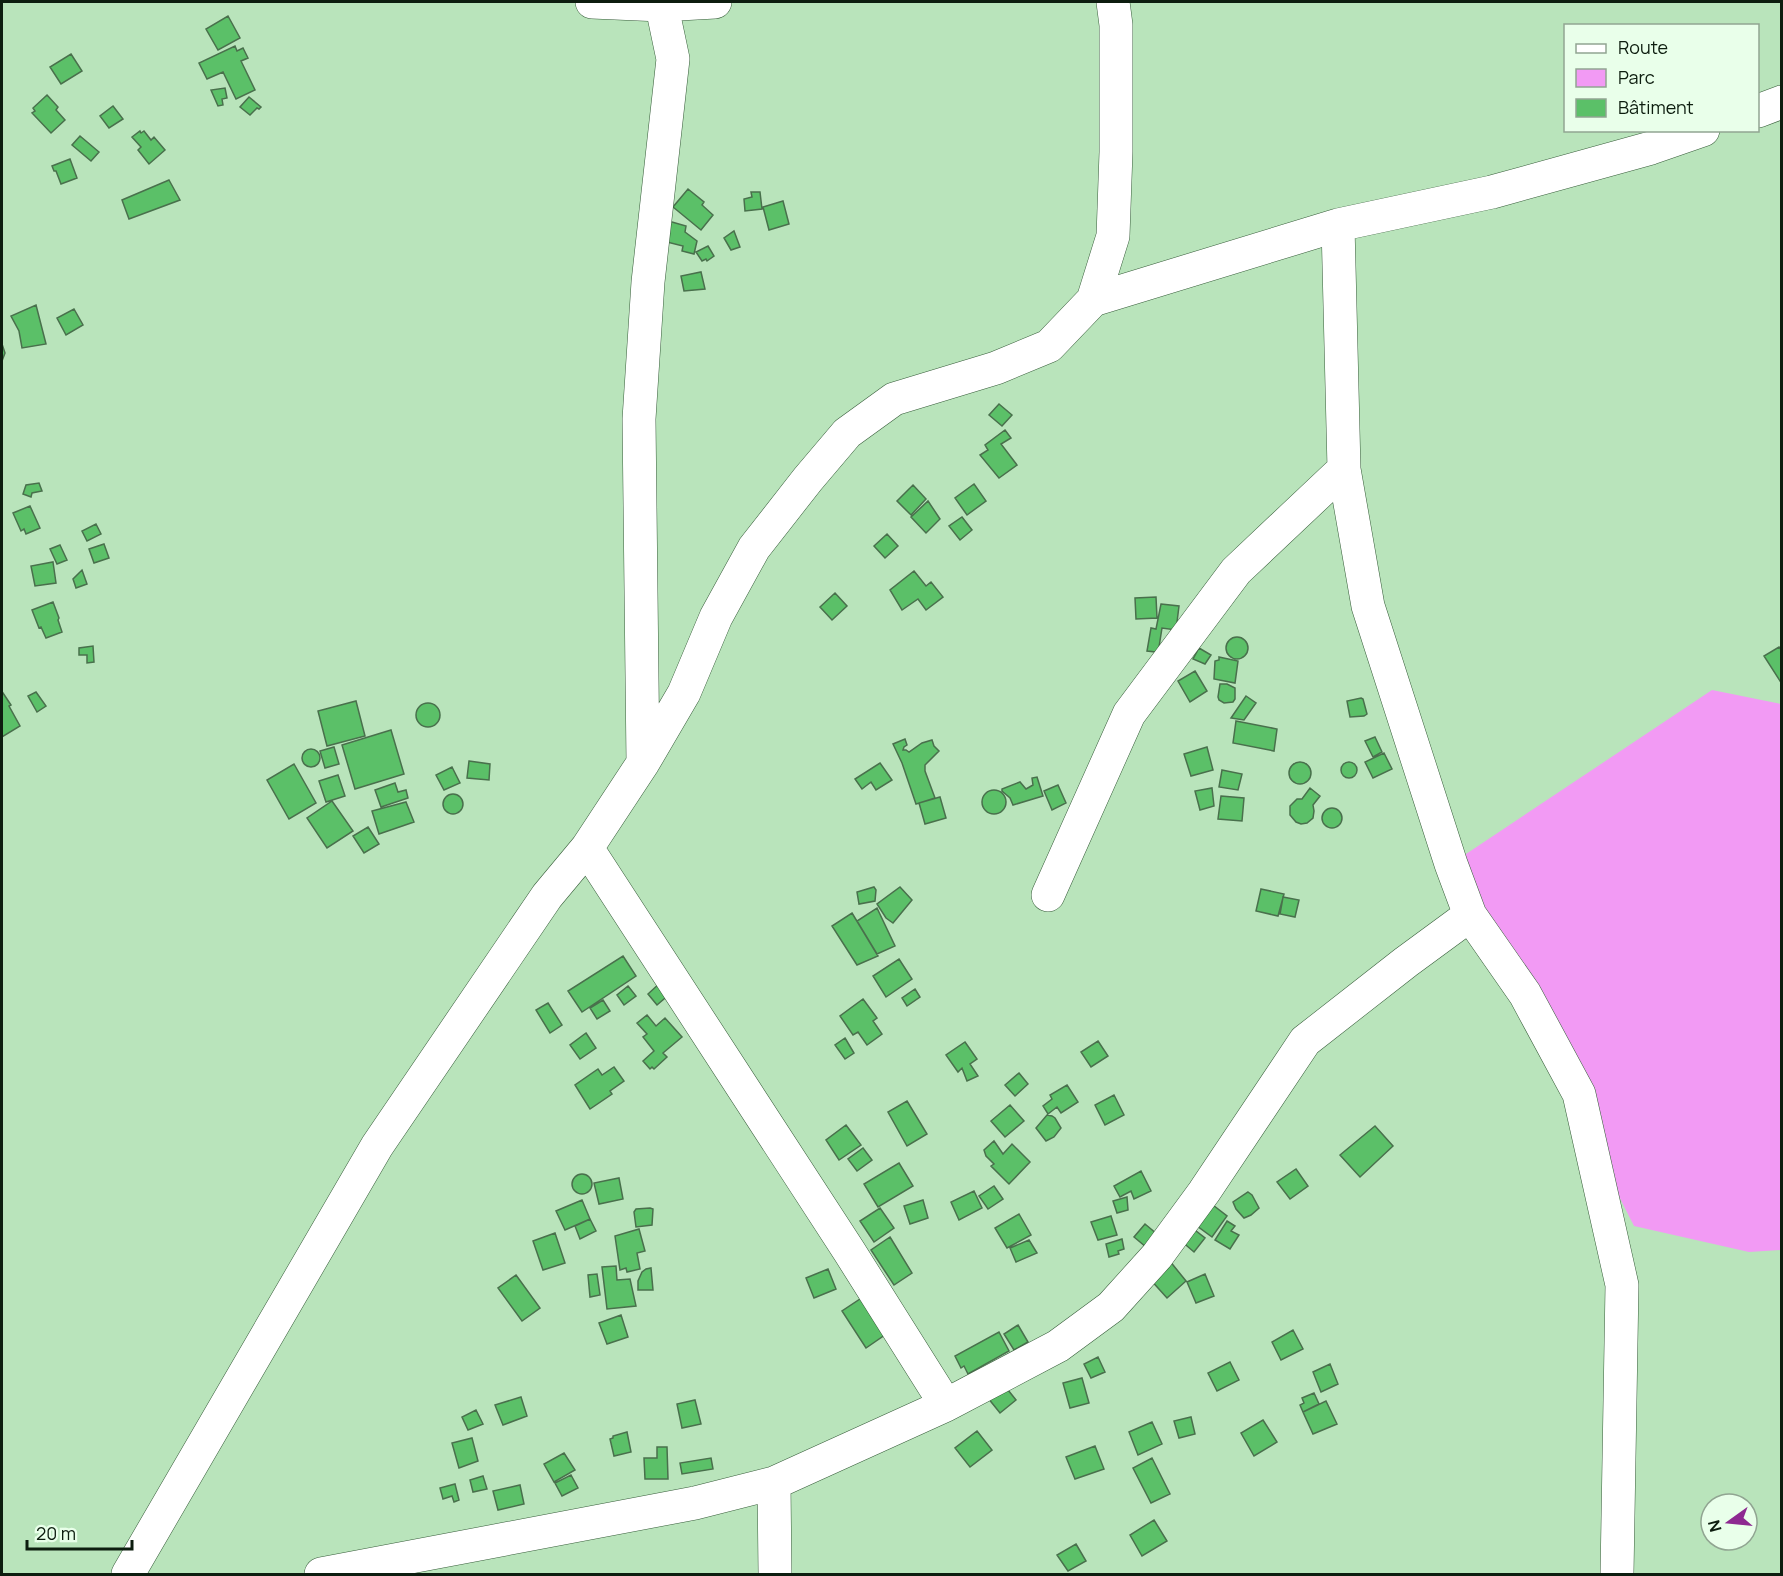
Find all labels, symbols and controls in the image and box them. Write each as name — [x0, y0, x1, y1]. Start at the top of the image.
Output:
legend — [1564, 24, 1759, 132]
text: Route — [1618, 35, 1668, 59]
text: Parc — [1618, 65, 1655, 89]
text: Bâtiment — [1618, 95, 1694, 119]
north arrow — [1699, 1492, 1759, 1552]
scale bar — [27, 1513, 132, 1551]
text: N — [1702, 1517, 1727, 1534]
text: 20 m — [36, 1521, 76, 1545]

